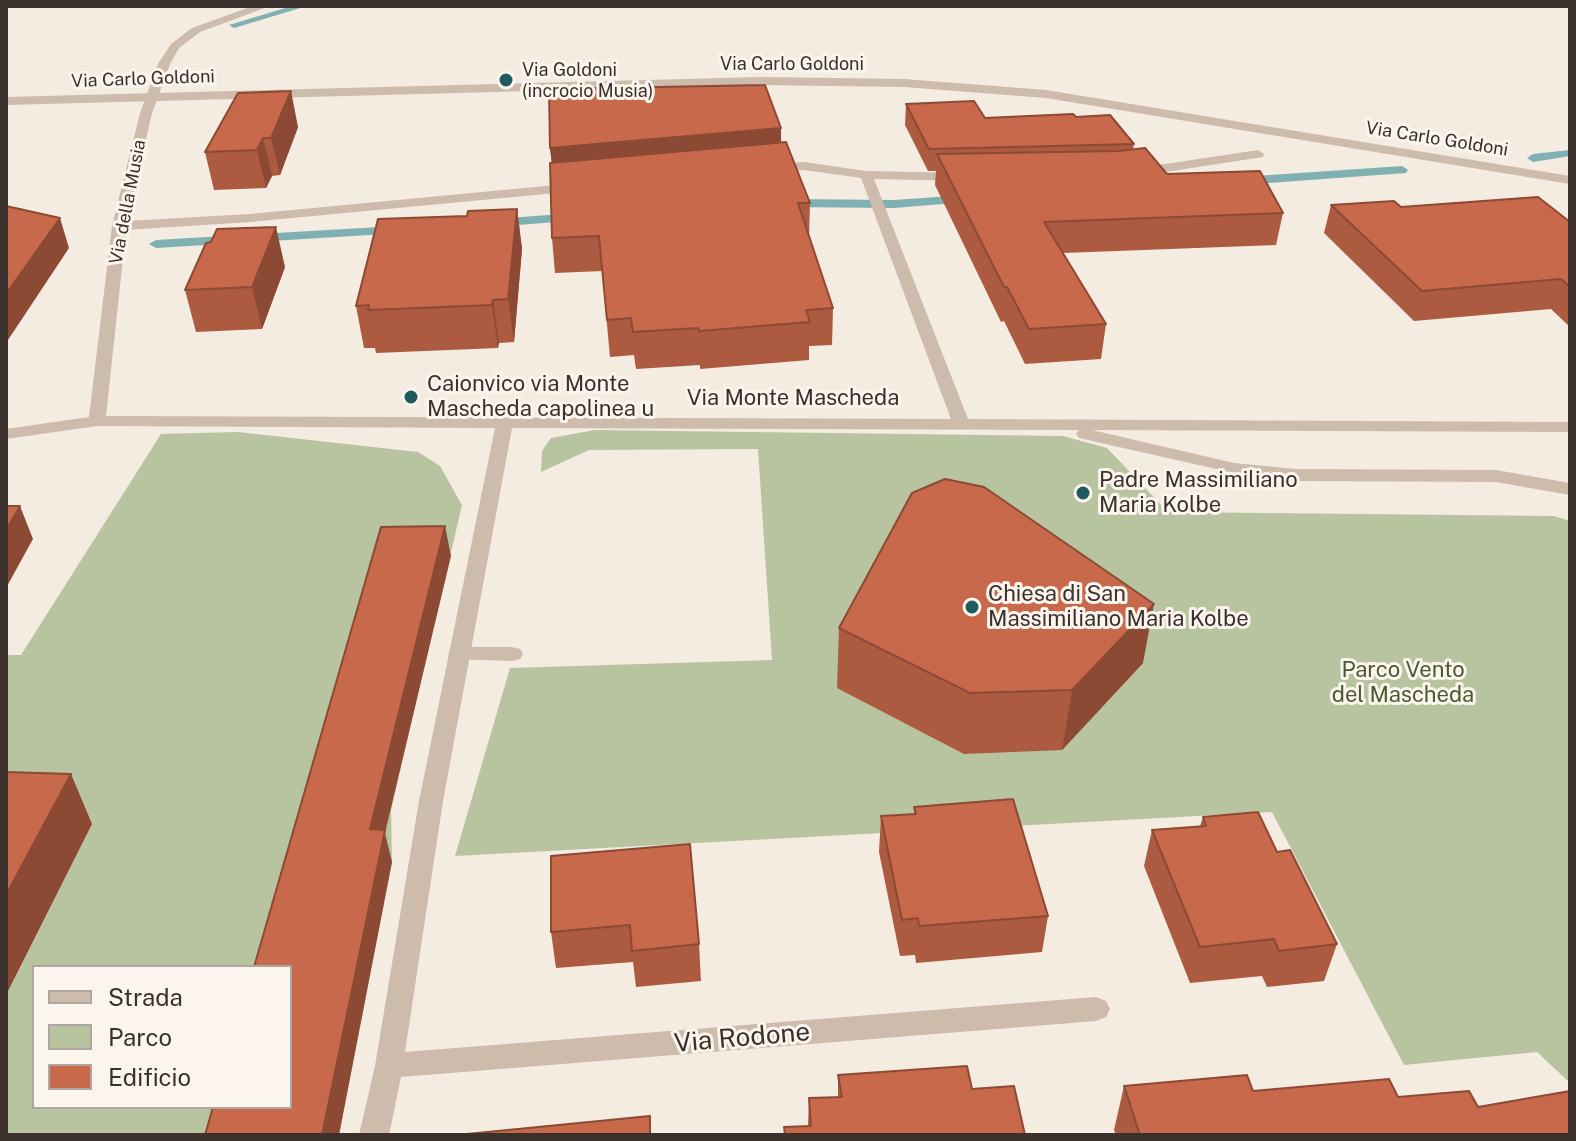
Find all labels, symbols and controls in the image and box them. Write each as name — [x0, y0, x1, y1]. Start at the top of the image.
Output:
street label: Via Carlo Goldoni — [720, 53, 864, 75]
place label: Via Goldoni (incrocio Musia) — [522, 59, 653, 102]
street label: Via Carlo Goldoni — [71, 66, 215, 92]
marker: Via Goldoni (incrocio Musia) — [497, 71, 515, 89]
street label: Via Carlo Goldoni — [1364, 117, 1510, 161]
street label: Via della Musia — [105, 138, 151, 266]
place label: Caionvico via Monte Mascheda capolinea u — [427, 371, 654, 422]
street label: Via Monte Mascheda — [687, 385, 899, 411]
marker: Caionvico via Monte Mascheda capolinea u — [402, 388, 420, 406]
place label: Padre Massimiliano Maria Kolbe — [1099, 467, 1298, 518]
marker: Padre Massimiliano Maria Kolbe — [1074, 484, 1092, 502]
place label: Chiesa di San Massimiliano Maria Kolbe — [988, 581, 1249, 632]
marker: Chiesa di San Massimiliano Maria Kolbe — [963, 598, 981, 616]
park label: Parco Vento del Mascheda — [1332, 657, 1474, 708]
legend — [32, 965, 292, 1109]
text: Strada — [108, 983, 183, 1011]
street label: Via Rodone — [673, 1017, 811, 1059]
text: Parco — [108, 1023, 172, 1051]
text: Edificio — [108, 1063, 191, 1091]

